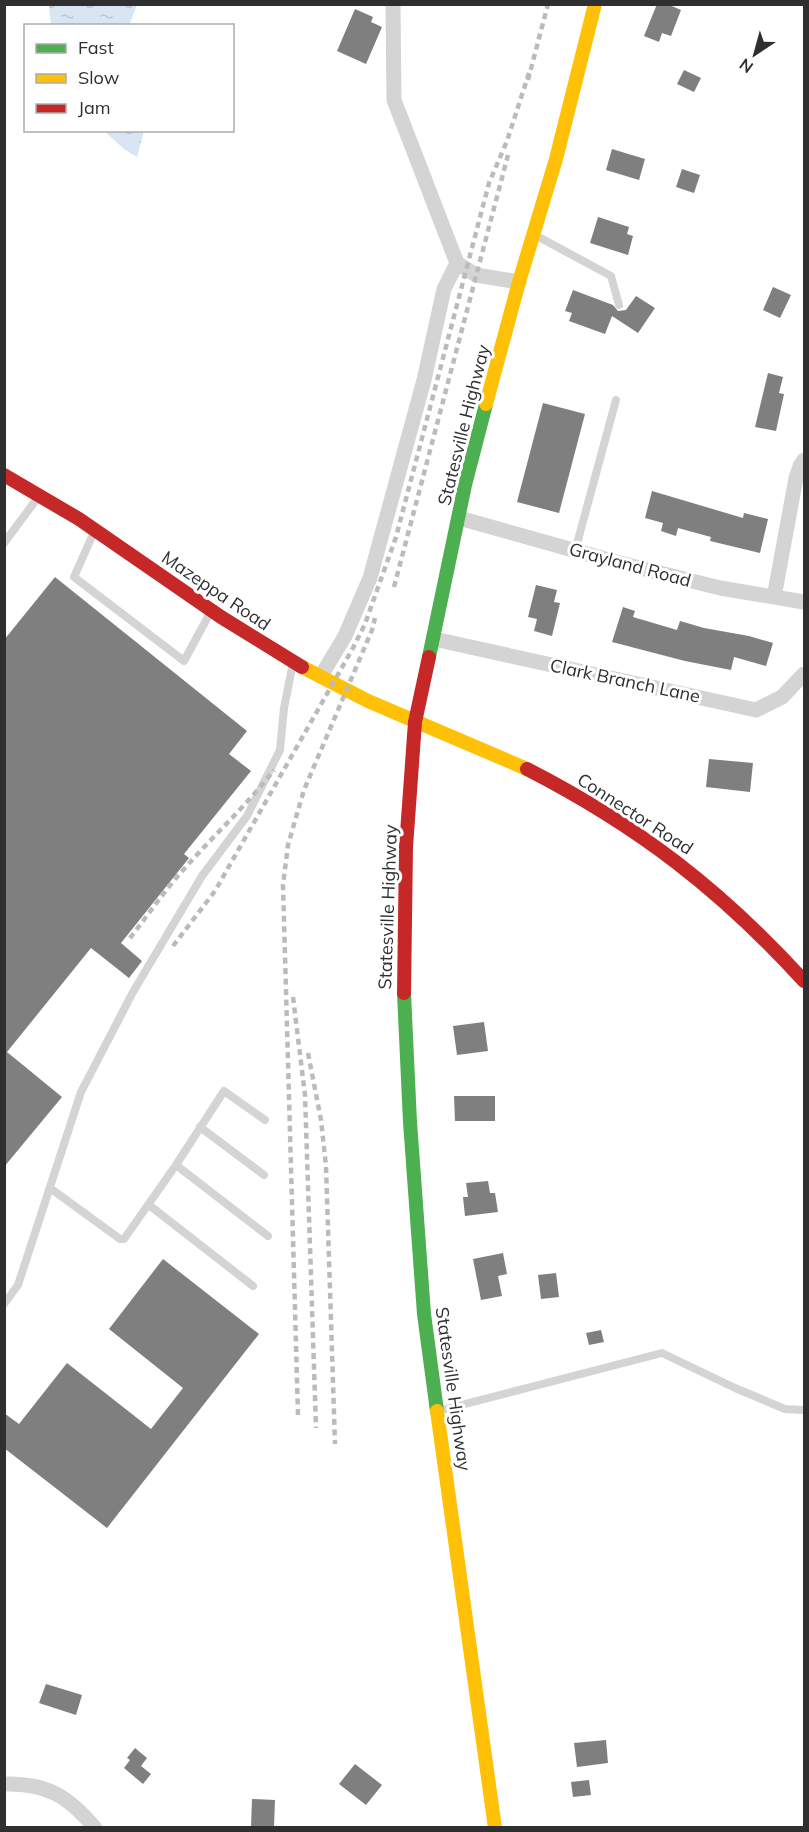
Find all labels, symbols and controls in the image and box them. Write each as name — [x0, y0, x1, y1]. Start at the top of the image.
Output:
legend — [24, 24, 234, 132]
north arrow — [725, 24, 785, 84]
text: Fast — [78, 36, 114, 59]
text: N — [735, 54, 757, 78]
text: Slow — [78, 66, 120, 89]
text: Jam — [78, 96, 111, 119]
street label: Statesville Highway — [432, 342, 495, 508]
street label: Grayland Road — [567, 537, 694, 592]
street label: Mazeppa Road — [157, 546, 275, 635]
street label: Clark Branch Lane — [548, 653, 702, 708]
street label: Connector Road — [573, 768, 698, 860]
street label: Statesville Highway — [373, 824, 402, 990]
street label: Statesville Highway — [431, 1306, 476, 1473]

